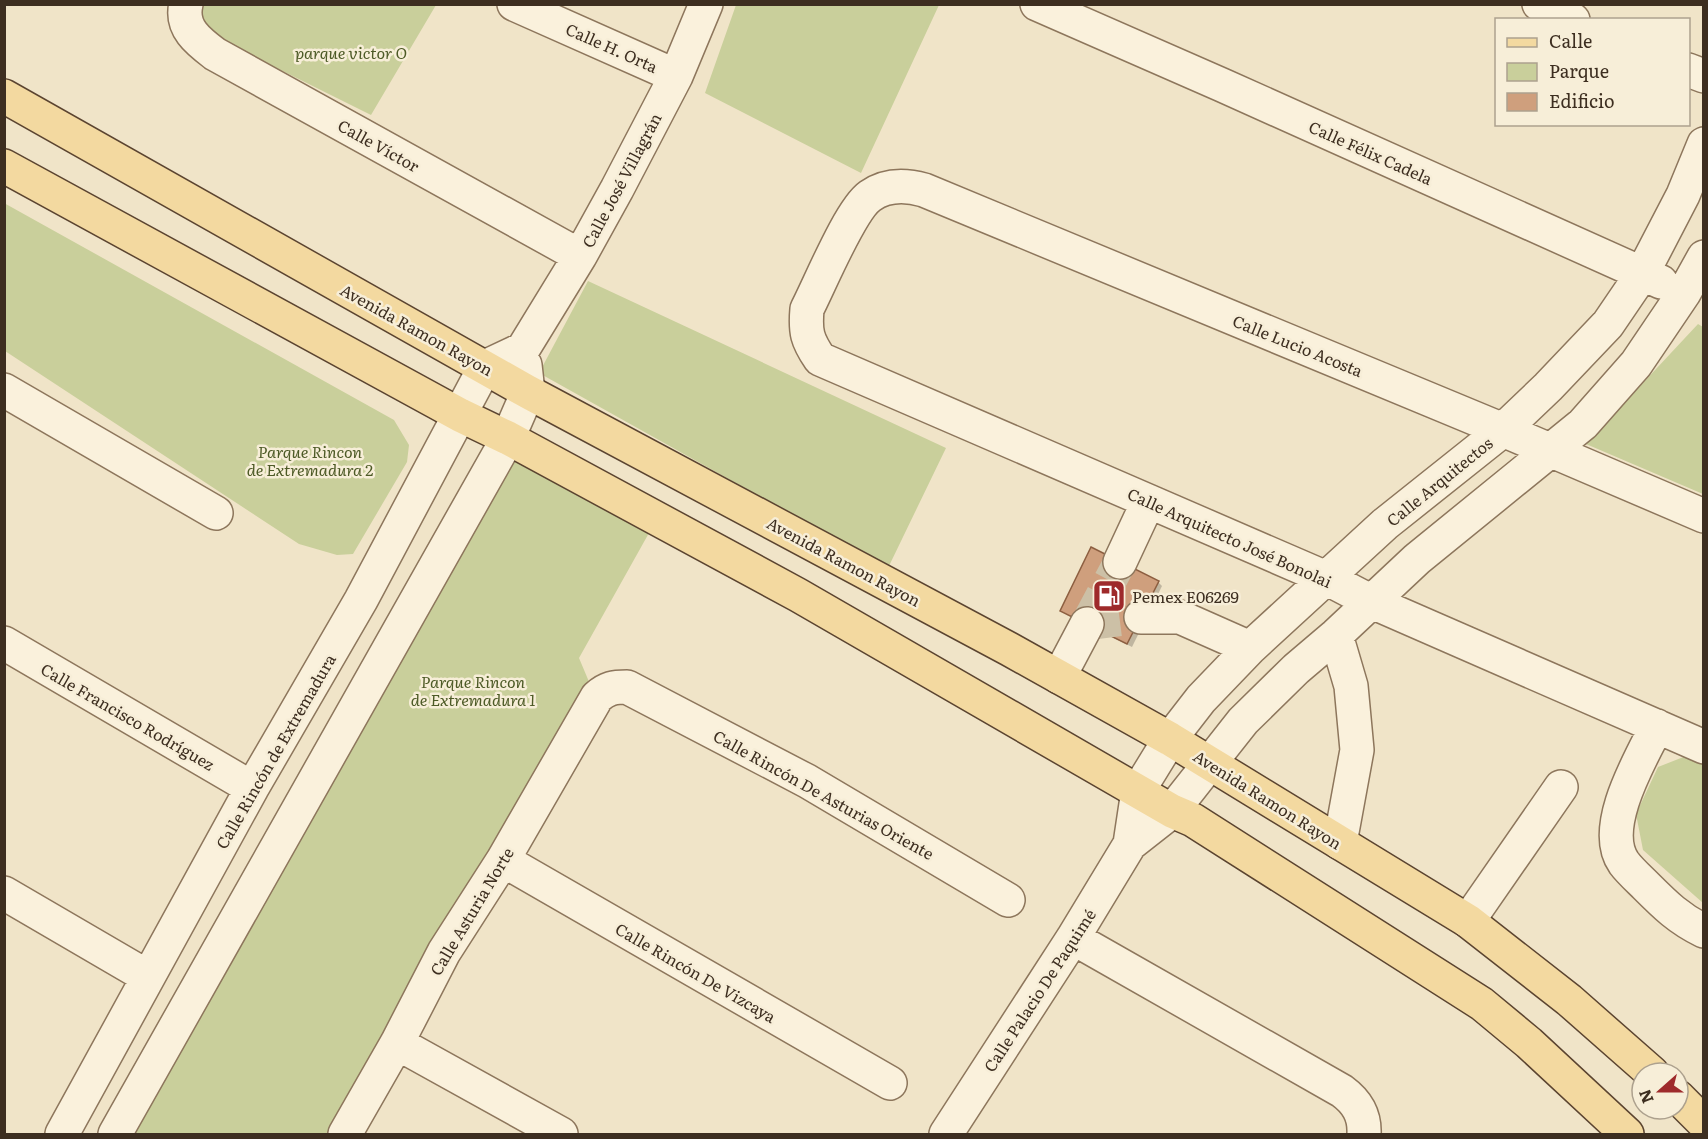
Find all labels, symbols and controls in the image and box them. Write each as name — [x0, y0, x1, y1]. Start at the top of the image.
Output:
street label: Calle H. Orta — [562, 16, 662, 78]
legend — [1495, 18, 1690, 126]
text: Calle — [1549, 27, 1592, 54]
park label: parque victor O — [295, 40, 407, 64]
text: Parque — [1549, 57, 1609, 84]
text: Edificio — [1549, 87, 1615, 114]
street label: Calle José Villagrán — [575, 108, 667, 252]
street label: Calle Víctor — [334, 113, 424, 177]
street label: Calle Félix Cadela — [1305, 114, 1437, 190]
street label: Avenida Ramon Rayon — [336, 277, 498, 381]
street label: Calle Lucio Acosta — [1229, 308, 1367, 382]
street label: Calle Arquitectos — [1381, 431, 1497, 531]
park label: Parque Rincon de Extremadura 2 — [247, 439, 373, 481]
street label: Calle Arquitecto José Bonolai — [1124, 481, 1336, 593]
street label: Avenida Ramon Rayon — [763, 510, 926, 612]
fuel station icon: Pemex E06269 — [1091, 578, 1127, 614]
place label: Pemex E06269 — [1132, 584, 1239, 608]
street label: Calle Rincón de Extremadura — [209, 649, 341, 853]
street label: Calle Francisco Rodríguez — [37, 656, 219, 776]
park label: Parque Rincon de Extremadura 1 — [411, 669, 535, 711]
street label: Calle Rincón De Asturias Oriente — [709, 723, 939, 865]
street label: Avenida Ramon Rayon — [1189, 743, 1347, 855]
street label: Calle Asturia Norte — [423, 842, 519, 980]
street label: Calle Palacio De Paquimé — [977, 904, 1101, 1076]
street label: Calle Rincón De Vizcaya — [611, 916, 781, 1028]
north arrow — [1630, 1061, 1690, 1121]
text: N — [1631, 1086, 1659, 1107]

